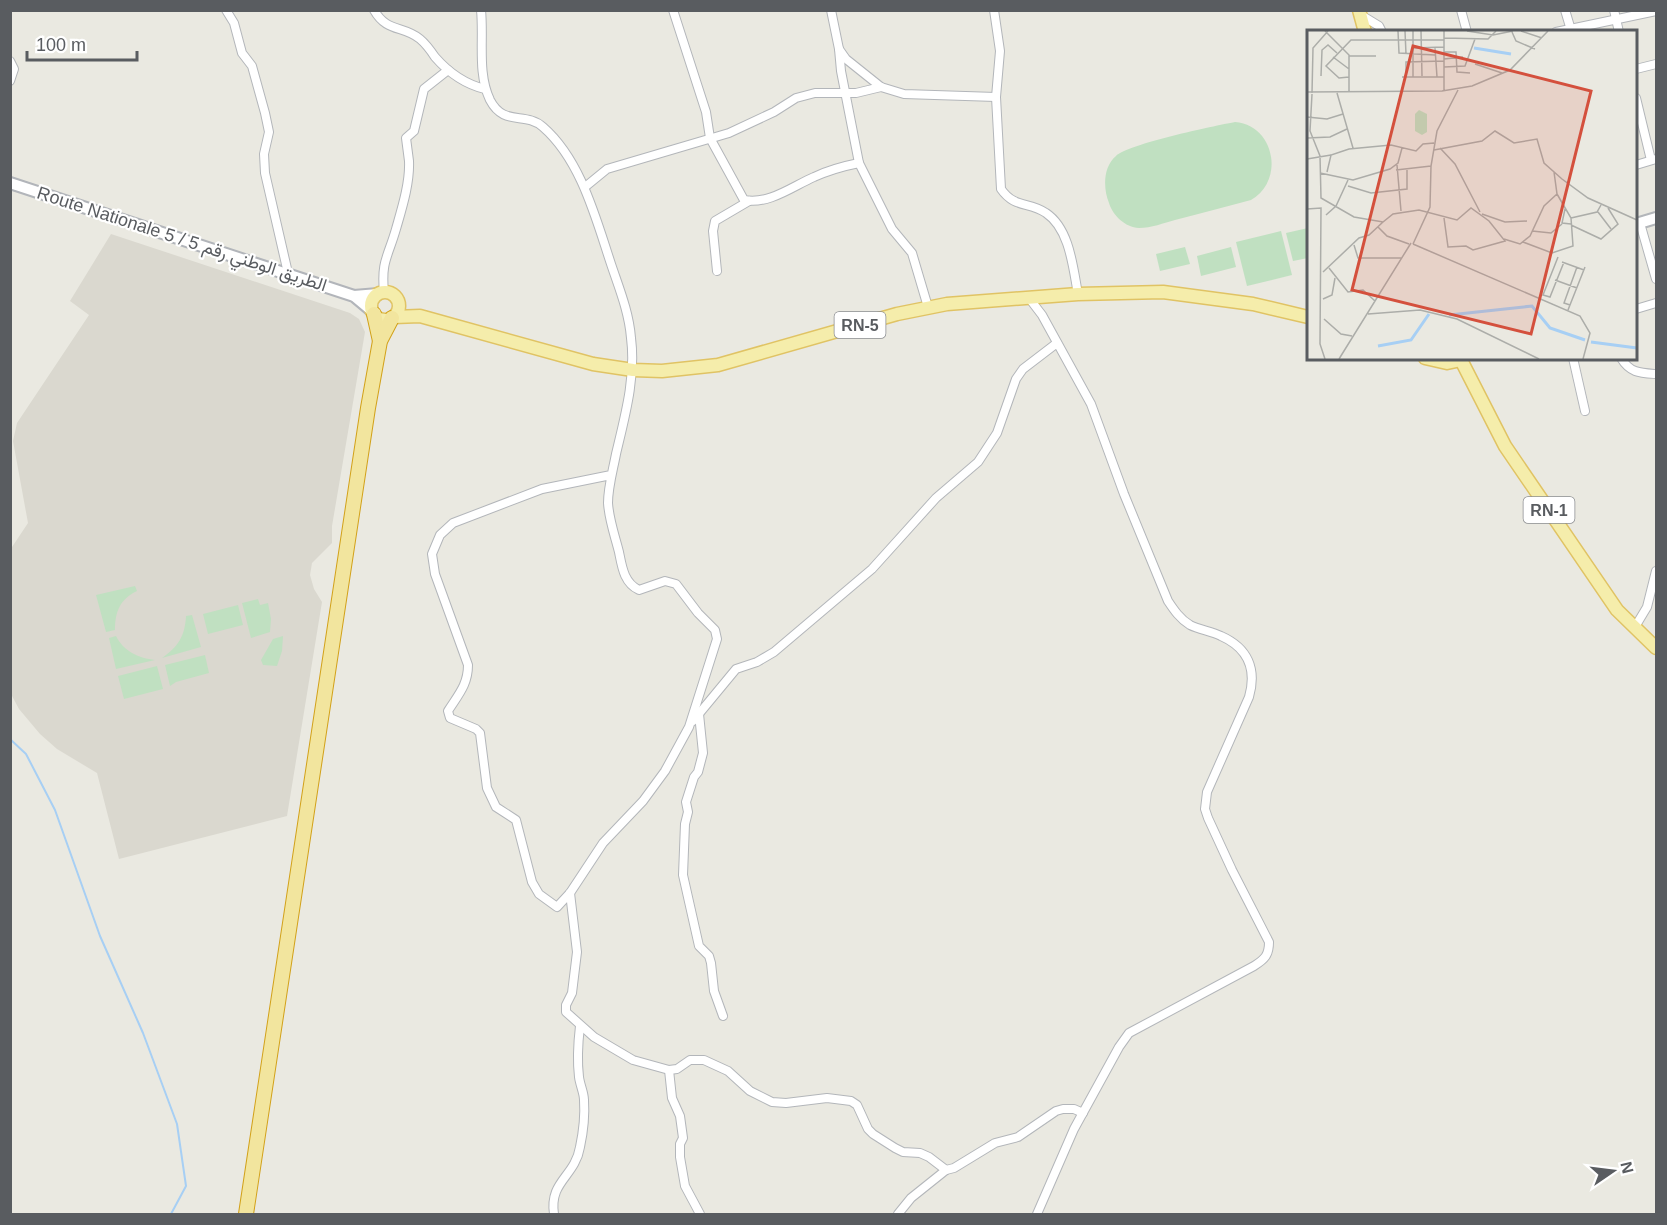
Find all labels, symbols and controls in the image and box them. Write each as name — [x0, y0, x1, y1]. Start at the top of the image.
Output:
scale bar — [27, 24, 136, 62]
inset map — [1307, 30, 1637, 360]
text: 100 m — [36, 35, 86, 55]
street label: Route Nationale 5 / الطريق الوطني رقم 5 — [33, 183, 329, 300]
road number: RN-5 — [834, 312, 886, 338]
road number: RN-1 — [1524, 497, 1574, 523]
north arrow — [1583, 1141, 1643, 1201]
text: N — [1617, 1160, 1637, 1175]

